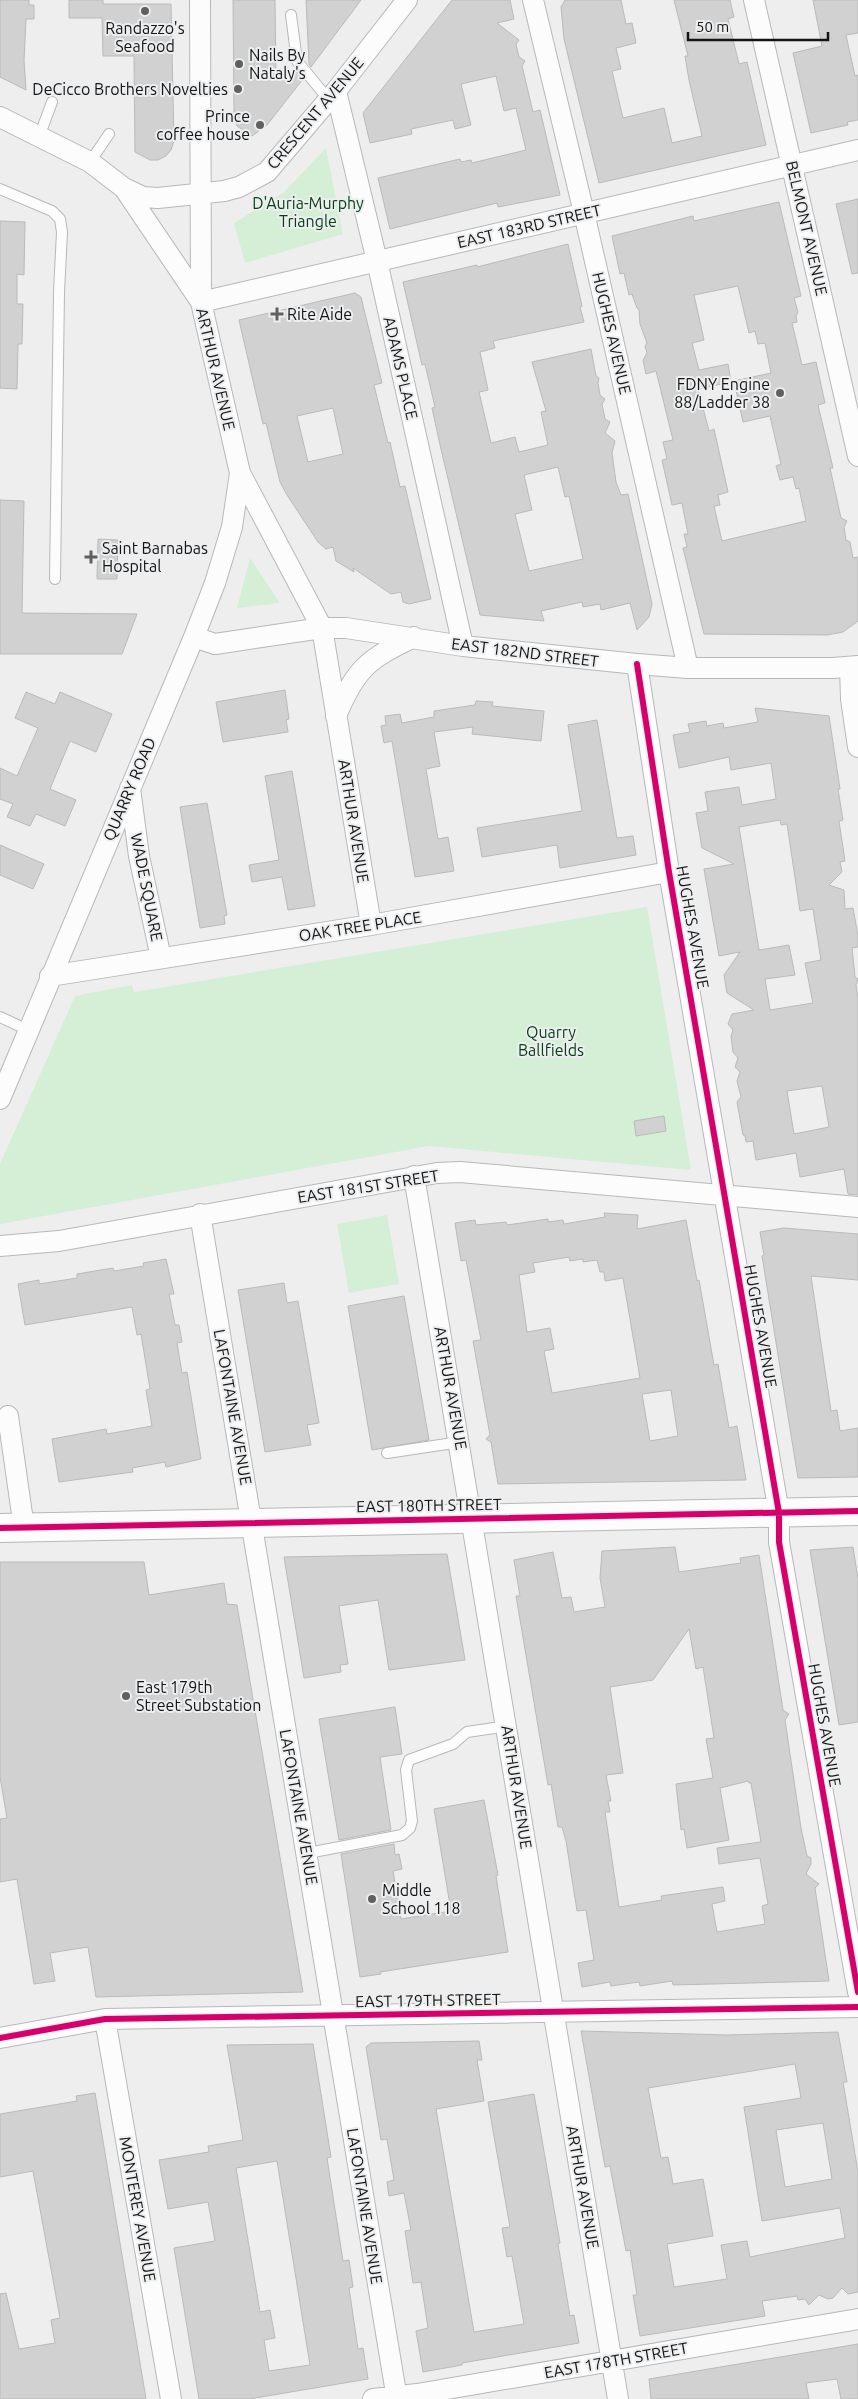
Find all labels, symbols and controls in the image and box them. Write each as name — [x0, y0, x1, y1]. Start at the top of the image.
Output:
marker: Randazzo's Seafood — [139, 5, 151, 17]
scale bar — [688, 10, 828, 42]
text: 50 m — [696, 18, 729, 35]
place label: Randazzo's Seafood — [105, 19, 185, 55]
place label: Nails By Nataly's — [249, 46, 306, 82]
street label: CRESCENT AVENUE — [263, 54, 367, 172]
marker: Nails By Nataly's — [233, 58, 245, 70]
place label: DeCicco Brothers Novelties — [32, 80, 228, 98]
marker: DeCicco Brothers Novelties — [232, 83, 244, 95]
place label: Prince coffee house — [156, 107, 250, 143]
marker: Prince coffee house — [254, 119, 266, 131]
street label: BELMONT AVENUE — [783, 159, 831, 297]
park label: D'Auria-Murphy Triangle — [252, 194, 364, 230]
street label: EAST 183RD STREET — [455, 201, 603, 251]
street label: HUGHES AVENUE — [589, 270, 635, 396]
place label: Rite Aide — [287, 305, 352, 323]
street label: ARTHUR AVENUE — [193, 306, 239, 432]
marker: Rite Aide — [271, 308, 283, 320]
street label: ADAMS PLACE — [380, 315, 422, 421]
place label: FDNY Engine 88/Ladder 38 — [674, 375, 770, 411]
marker: FDNY Engine 88/Ladder 38 — [774, 387, 786, 399]
place label: Saint Barnabas Hospital — [102, 539, 208, 575]
marker: Saint Barnabas Hospital — [84, 550, 98, 564]
street label: EAST 182ND STREET — [450, 634, 600, 670]
street label: QUARRY ROAD — [99, 735, 159, 843]
street label: ARTHUR AVENUE — [335, 758, 373, 884]
street label: WADE SQUARE — [128, 831, 166, 943]
street label: HUGHES AVENUE — [673, 864, 713, 990]
street label: OAK TREE PLACE — [297, 907, 423, 945]
park label: Quarry Ballfields — [518, 1023, 584, 1059]
street label: EAST 181ST STREET — [296, 1166, 440, 1206]
street label: HUGHES AVENUE — [741, 1263, 781, 1389]
street label: ARTHUR AVENUE — [431, 1325, 471, 1451]
street label: LAFONTAINE AVENUE — [210, 1328, 256, 1486]
street label: EAST 180TH STREET — [356, 1495, 502, 1515]
street label: HUGHES AVENUE — [805, 1662, 845, 1788]
place label: East 179th Street Substation — [136, 1678, 261, 1714]
marker: East 179th Street Substation — [120, 1690, 132, 1702]
street label: ARTHUR AVENUE — [498, 1724, 536, 1850]
street label: LAFONTAINE AVENUE — [276, 1728, 322, 1886]
place label: Middle School 118 — [382, 1881, 461, 1917]
marker: Middle School 118 — [366, 1893, 378, 1905]
street label: EAST 179TH STREET — [355, 1990, 501, 2010]
street label: ARTHUR AVENUE — [563, 2124, 603, 2250]
street label: LAFONTAINE AVENUE — [344, 2127, 386, 2285]
street label: MONTEREY AVENUE — [116, 2135, 160, 2283]
street label: EAST 178TH STREET — [543, 2338, 689, 2382]

